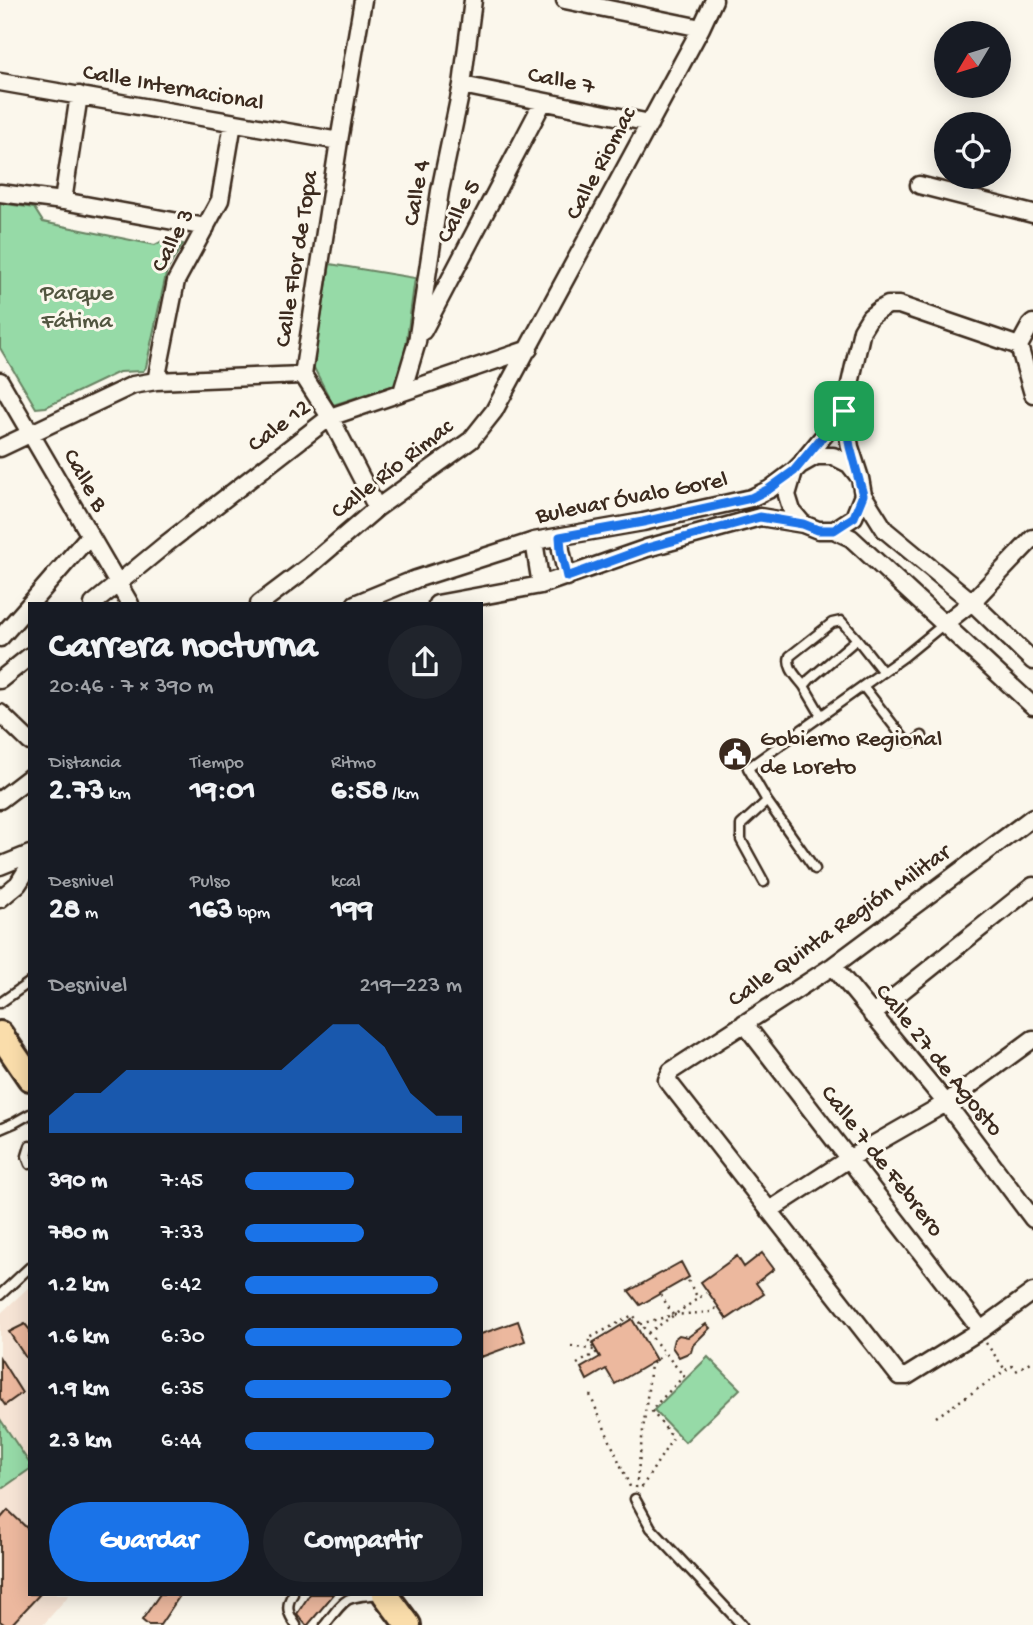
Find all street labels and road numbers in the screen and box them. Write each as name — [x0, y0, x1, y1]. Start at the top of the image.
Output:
street label: Calle Internacional — [80, 59, 266, 119]
street label: Calle 7 — [525, 61, 597, 103]
street label: Calle Riomac — [560, 102, 644, 225]
street label: Calle 4 — [398, 157, 438, 228]
street label: Calle Flor de Topa — [270, 168, 326, 349]
street label: Calle 5 — [431, 175, 489, 249]
street label: Calle 3 — [146, 204, 202, 278]
street label: Cale 12 — [243, 394, 317, 460]
street label: Calle Río Rimac — [326, 413, 461, 527]
street label: Calle B — [55, 445, 113, 518]
street label: Bulevar Óvalo Gorel — [533, 466, 730, 532]
street label: Calle Quinta Región Militar — [723, 838, 959, 1015]
street label: Calle 27 de Agosto — [867, 979, 1009, 1143]
street label: Calle 7 de Febrero — [813, 1080, 949, 1244]

